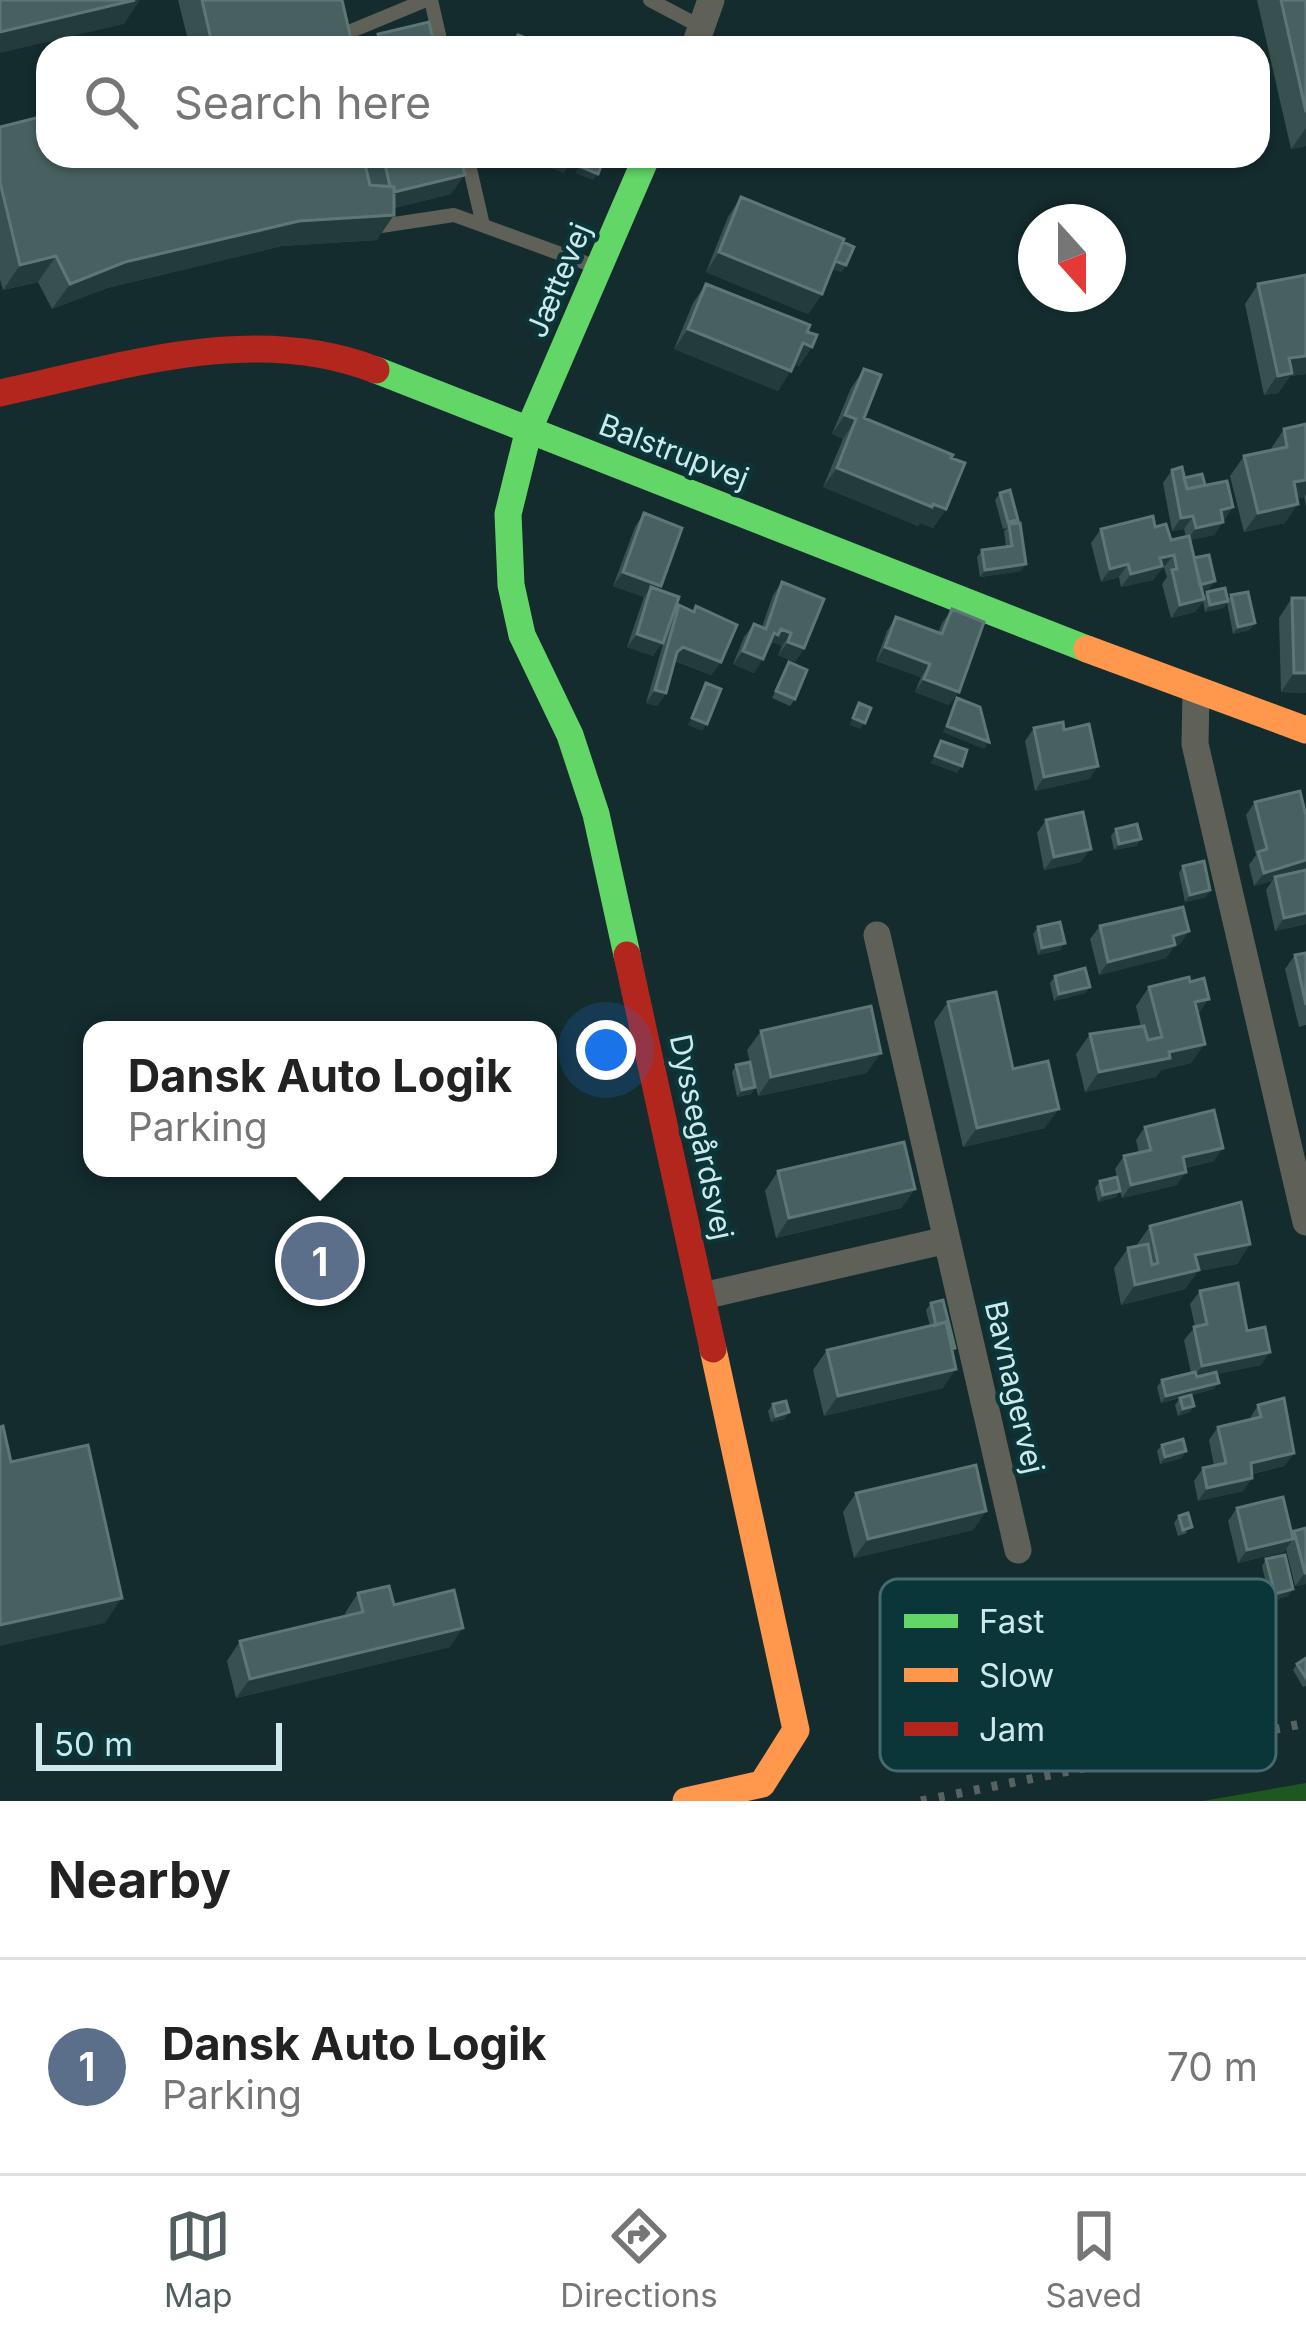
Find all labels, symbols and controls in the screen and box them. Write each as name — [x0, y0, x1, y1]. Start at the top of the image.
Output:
search box — [36, 36, 1270, 168]
icon: search — [78, 69, 144, 135]
text: Search here — [174, 75, 431, 130]
north arrow — [1018, 204, 1126, 312]
street label: Jættevej — [518, 217, 598, 343]
street label: Balstrupvej — [594, 406, 754, 496]
your location — [576, 1020, 636, 1080]
popup — [83, 1021, 557, 1177]
street label: Dyssegårdsvej — [663, 1031, 741, 1243]
text: Dansk Auto Logik — [128, 1048, 512, 1103]
text: Parking — [128, 1103, 268, 1150]
pin: 1 — [281, 1216, 359, 1306]
street label: Bavnagervej — [978, 1297, 1052, 1477]
legend — [880, 1579, 1276, 1771]
text: Fast — [979, 1601, 1045, 1641]
text: Slow — [979, 1655, 1054, 1695]
text: Jam — [979, 1709, 1045, 1749]
scale bar — [36, 1717, 282, 1770]
text: 50 m — [54, 1724, 133, 1764]
text: Nearby — [48, 1849, 231, 1910]
text: Dansk Auto Logik — [162, 2016, 546, 2071]
text: 1 — [79, 2043, 95, 2090]
text: 70 m — [1167, 2043, 1258, 2090]
text: Parking — [162, 2071, 302, 2118]
tab: Map — [164, 2203, 232, 2315]
tab: Directions — [560, 2203, 718, 2315]
tab: Saved — [1045, 2203, 1142, 2315]

